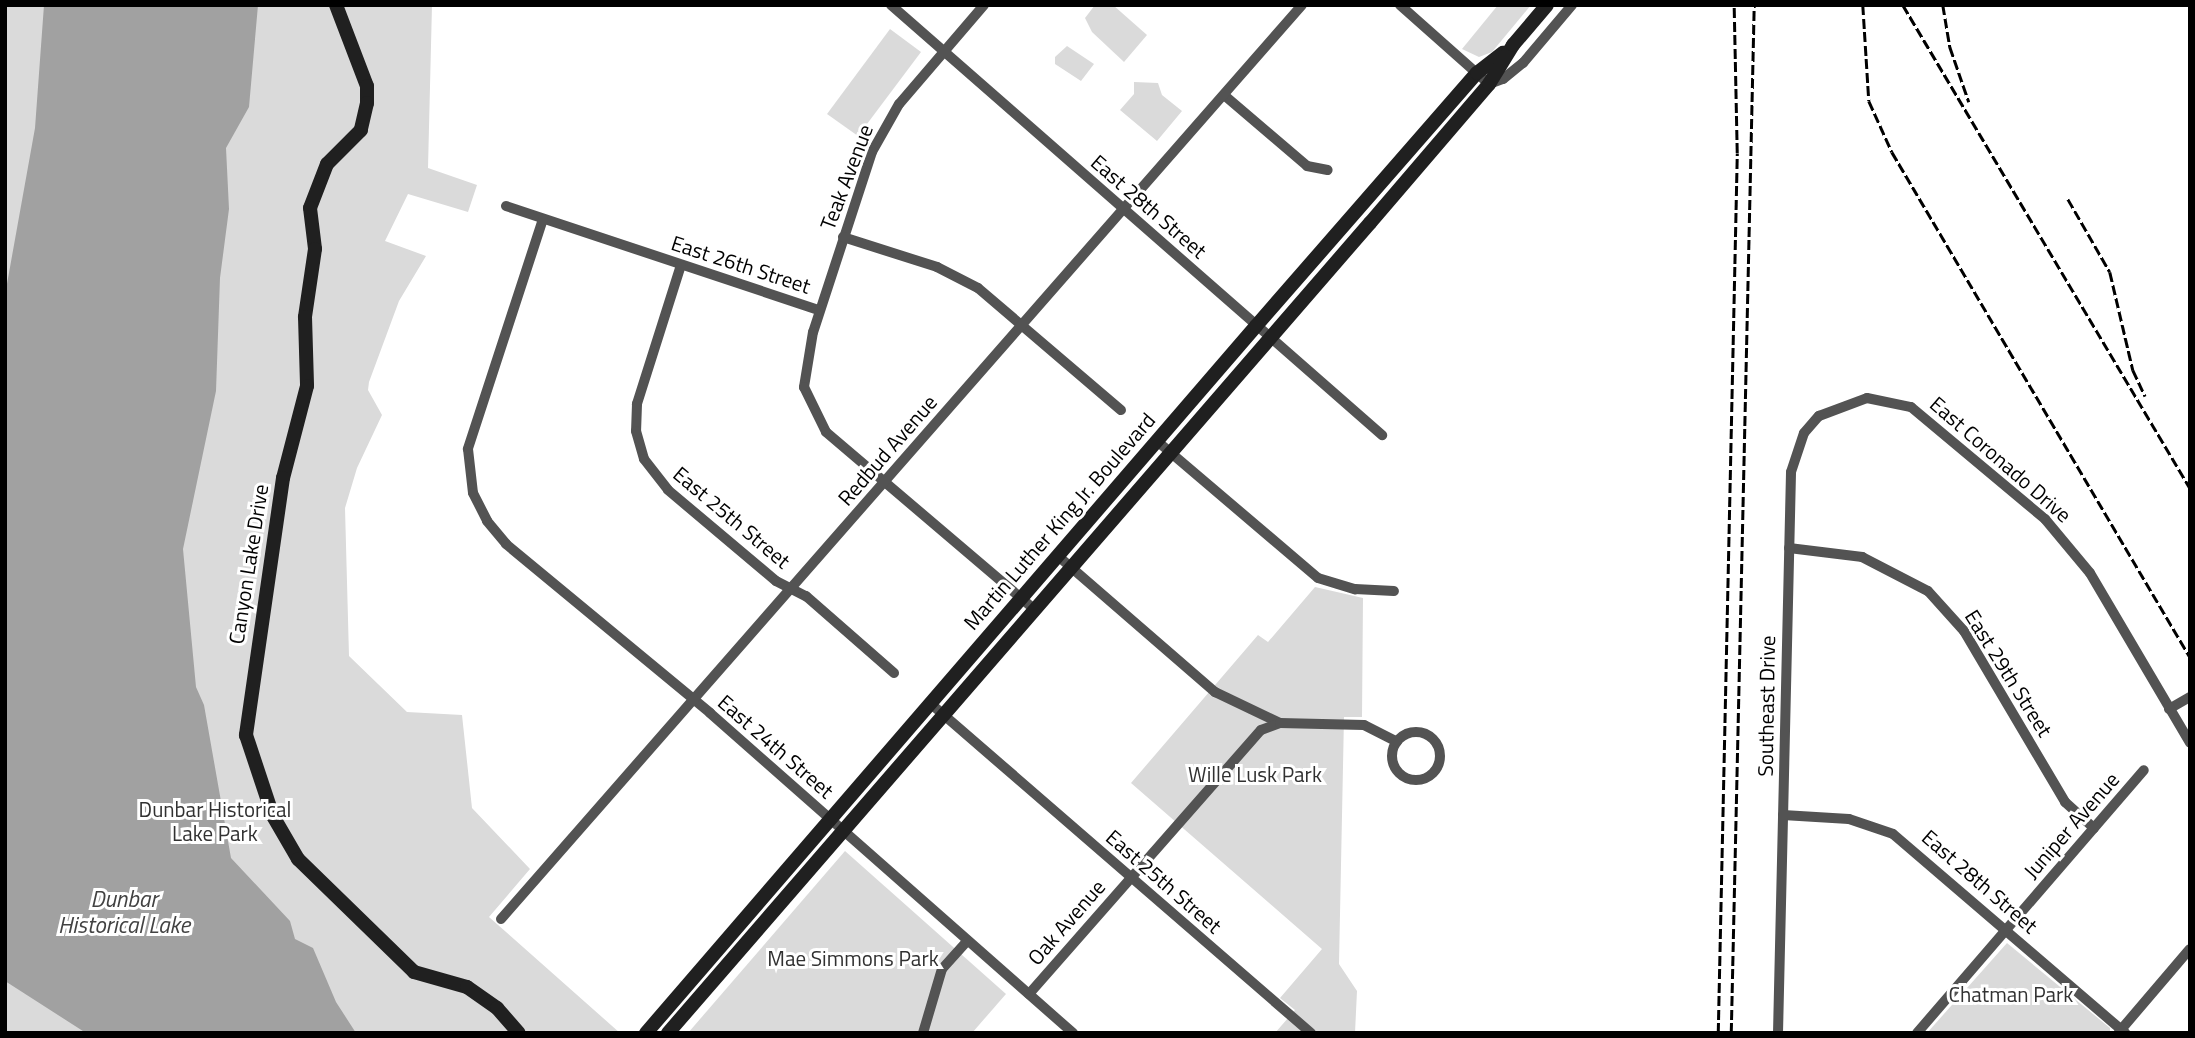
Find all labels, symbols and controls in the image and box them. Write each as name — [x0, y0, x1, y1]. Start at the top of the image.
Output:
street label: Teak Avenue — [814, 121, 878, 233]
street label: East 28th Street — [1086, 149, 1212, 263]
street label: East 26th Street — [668, 230, 814, 298]
street label: Redbud Avenue — [832, 390, 942, 510]
street label: East Coronado Drive — [1925, 391, 2077, 527]
street label: Martin Luther King Jr. Boulevard — [958, 407, 1160, 635]
street label: East 25th Street — [668, 461, 796, 573]
street label: Canyon Lake Drive — [223, 482, 273, 646]
street label: East 29th Street — [1960, 605, 2058, 741]
street label: Southeast Drive — [1752, 635, 1780, 777]
street label: East 24th Street — [713, 689, 839, 803]
park label: Wille Lusk Park — [1188, 761, 1322, 787]
street label: Juniper Avenue — [2018, 767, 2124, 883]
park label: Dunbar Historical Lake Park — [139, 796, 291, 846]
street label: East 25th Street — [1101, 824, 1227, 938]
street label: East 28th Street — [1917, 824, 2043, 938]
street label: Oak Avenue — [1022, 874, 1110, 970]
water label: Dunbar Historical Lake — [58, 885, 190, 939]
park label: Mae Simmons Park — [767, 945, 939, 971]
park label: Chatman Park — [1949, 981, 2073, 1007]

